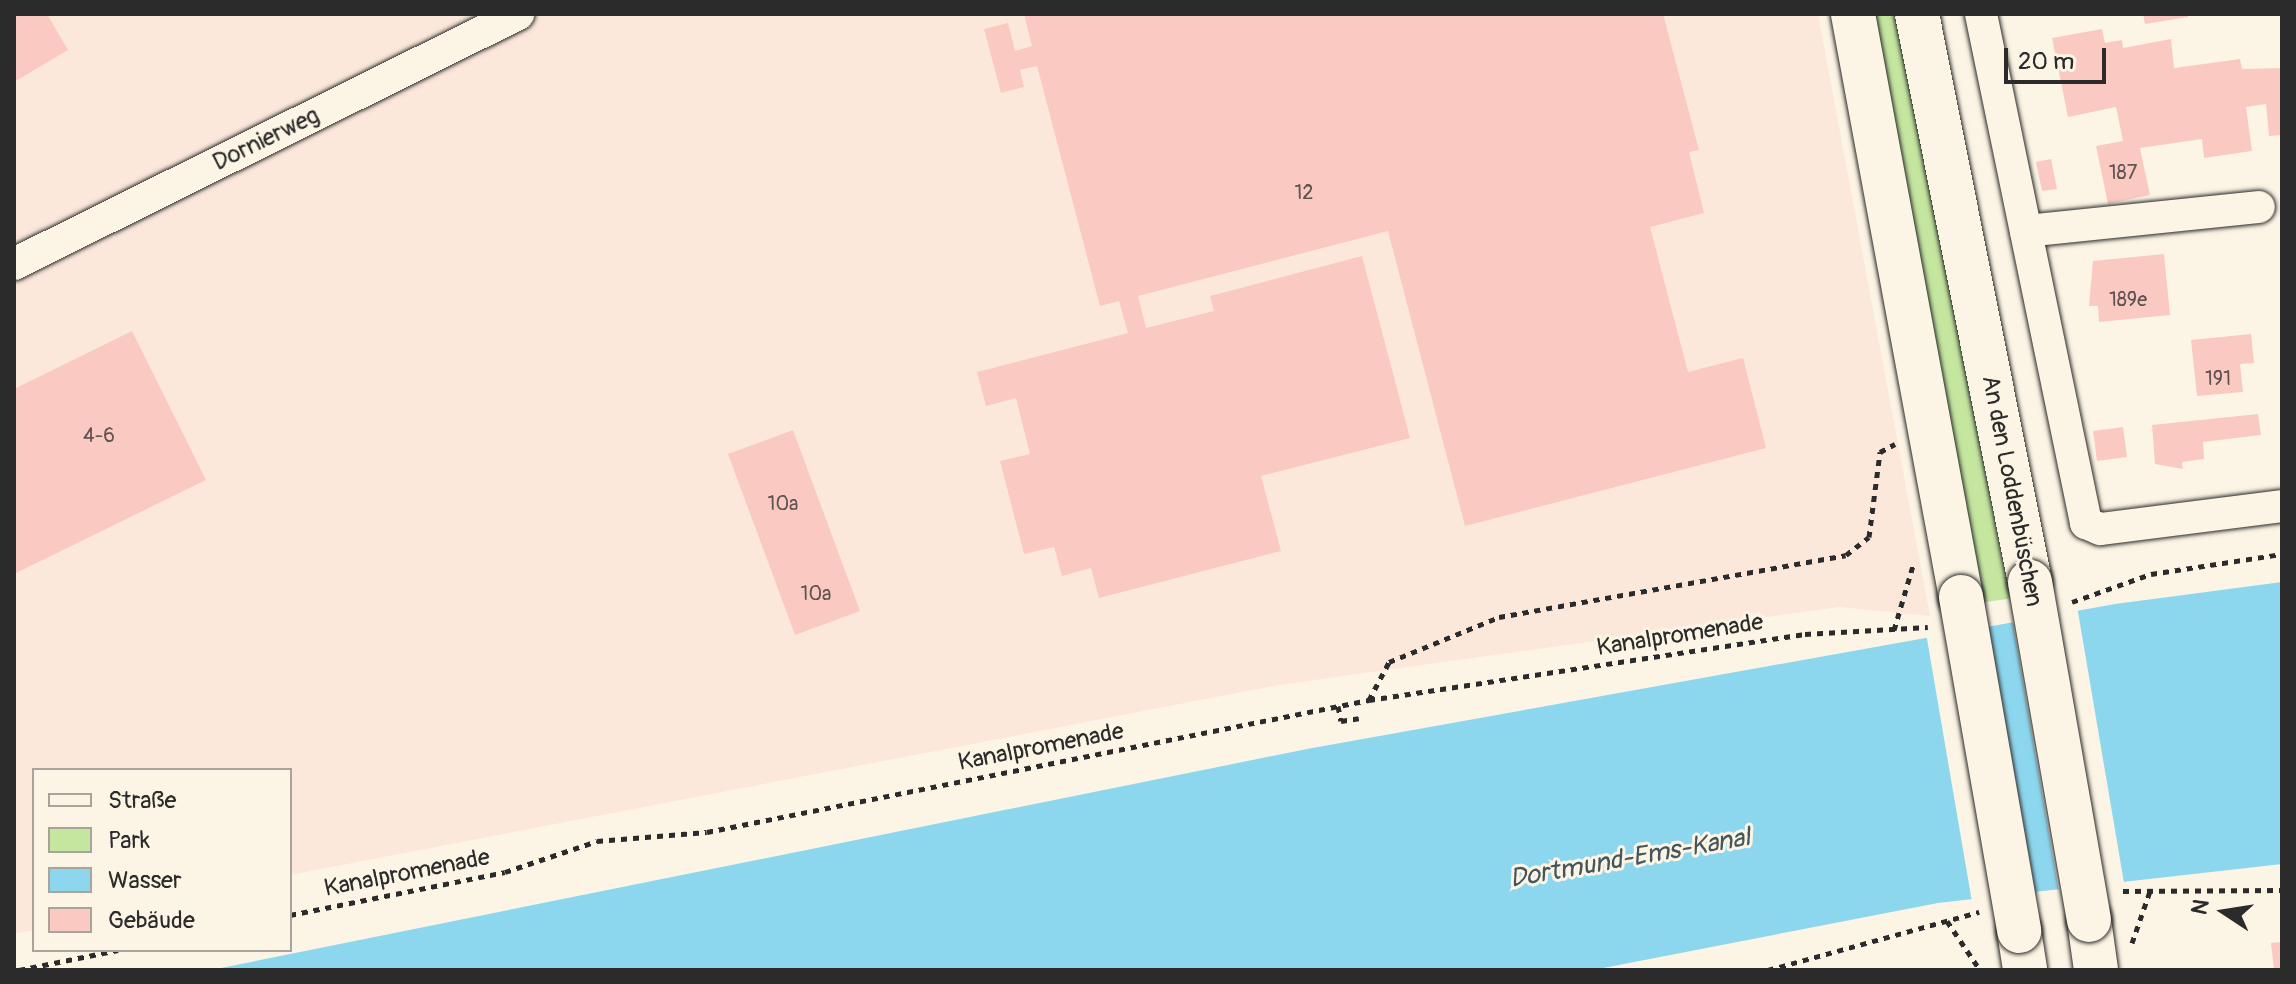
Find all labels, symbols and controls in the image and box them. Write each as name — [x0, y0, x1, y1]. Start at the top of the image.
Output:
scale bar — [2008, 32, 2110, 82]
text: 20 m — [2018, 47, 2074, 76]
street label: Dornierweg — [208, 101, 324, 177]
house number: 187 — [2109, 160, 2137, 184]
house number: 12 — [1295, 180, 1313, 204]
house number: 189e — [2109, 287, 2147, 311]
house number: 191 — [2205, 366, 2231, 390]
street label: An den Loddenbüschen — [1975, 373, 2049, 609]
house number: 4-6 — [83, 423, 115, 447]
house number: 10a — [768, 491, 798, 515]
house number: 10a — [801, 581, 831, 605]
street label: Kanalpromenade — [1595, 608, 1765, 662]
street label: Kanalpromenade — [956, 717, 1126, 777]
legend — [32, 768, 292, 952]
text: Straße — [108, 786, 176, 815]
water label: Dortmund-Ems-Kanal — [1507, 822, 1753, 896]
text: Park — [108, 826, 150, 855]
street label: Kanalpromenade — [322, 843, 492, 903]
text: Wasser — [108, 866, 182, 895]
north arrow — [2184, 872, 2264, 952]
text: N — [2185, 897, 2216, 917]
text: Gebäude — [108, 906, 195, 935]

